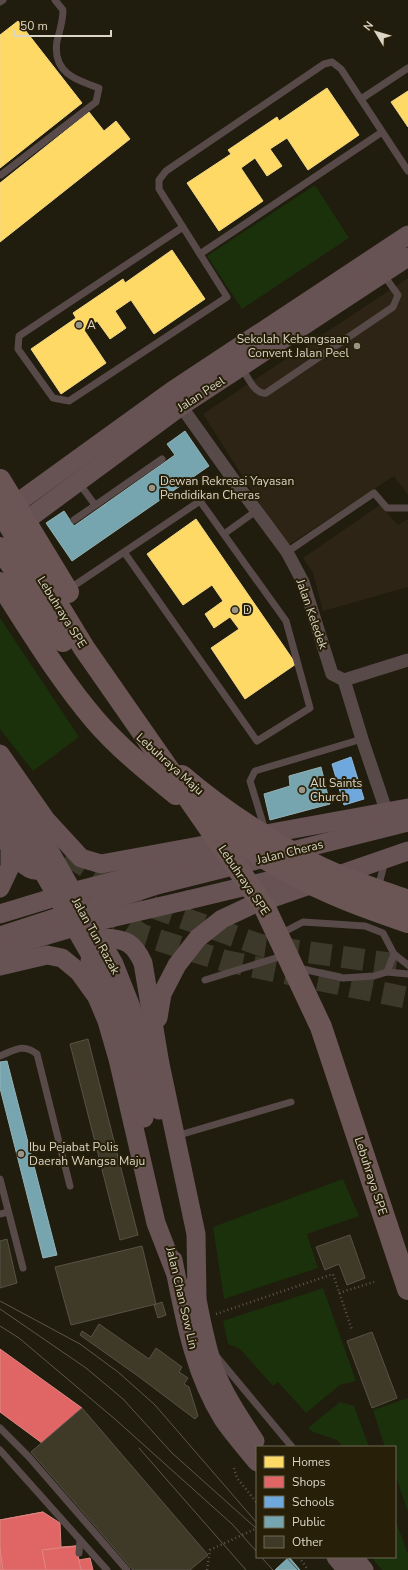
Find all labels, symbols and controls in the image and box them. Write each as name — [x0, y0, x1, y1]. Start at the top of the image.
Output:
scale bar — [14, 12, 111, 38]
north arrow — [356, 12, 396, 52]
text: 50 m — [20, 18, 48, 34]
text: N — [360, 18, 377, 34]
place label: A — [87, 317, 96, 333]
marker: A — [74, 320, 84, 330]
place label: Sekolah Kebangsaan Convent Jalan Peel — [237, 331, 349, 361]
marker: Sekolah Kebangsaan Convent Jalan Peel — [352, 341, 362, 351]
street label: Jalan Peel — [173, 372, 228, 416]
place label: Dewan Rekreasi Yayasan Pendidikan Cheras — [160, 473, 294, 503]
marker: Dewan Rekreasi Yayasan Pendidikan Cheras — [147, 483, 157, 493]
street label: Lebuhraya SPE — [34, 573, 90, 651]
street label: Jalan Keledek — [292, 576, 332, 652]
place label: D — [243, 602, 252, 618]
marker: D — [230, 605, 240, 615]
street label: Lebuhraya Maju — [133, 729, 207, 799]
place label: All Saints Church — [310, 775, 362, 805]
marker: All Saints Church — [297, 785, 307, 795]
street label: Jalan Cheras — [254, 836, 325, 868]
street label: Lebuhraya SPE — [215, 842, 273, 918]
street label: Jalan Tun Razak — [68, 894, 124, 978]
street label: Lebuhraya SPE — [351, 1135, 391, 1217]
place label: Ibu Pejabat Polis Daerah Wangsa Maju — [29, 1139, 145, 1169]
marker: Ibu Pejabat Polis Daerah Wangsa Maju — [16, 1149, 26, 1159]
street label: Jalan Chan Sow Lin — [162, 1244, 202, 1351]
legend — [256, 1446, 396, 1558]
text: Homes — [292, 1454, 330, 1470]
text: Shops — [292, 1474, 326, 1490]
text: Schools — [292, 1494, 335, 1510]
text: Public — [292, 1514, 326, 1530]
text: Other — [292, 1534, 324, 1550]

